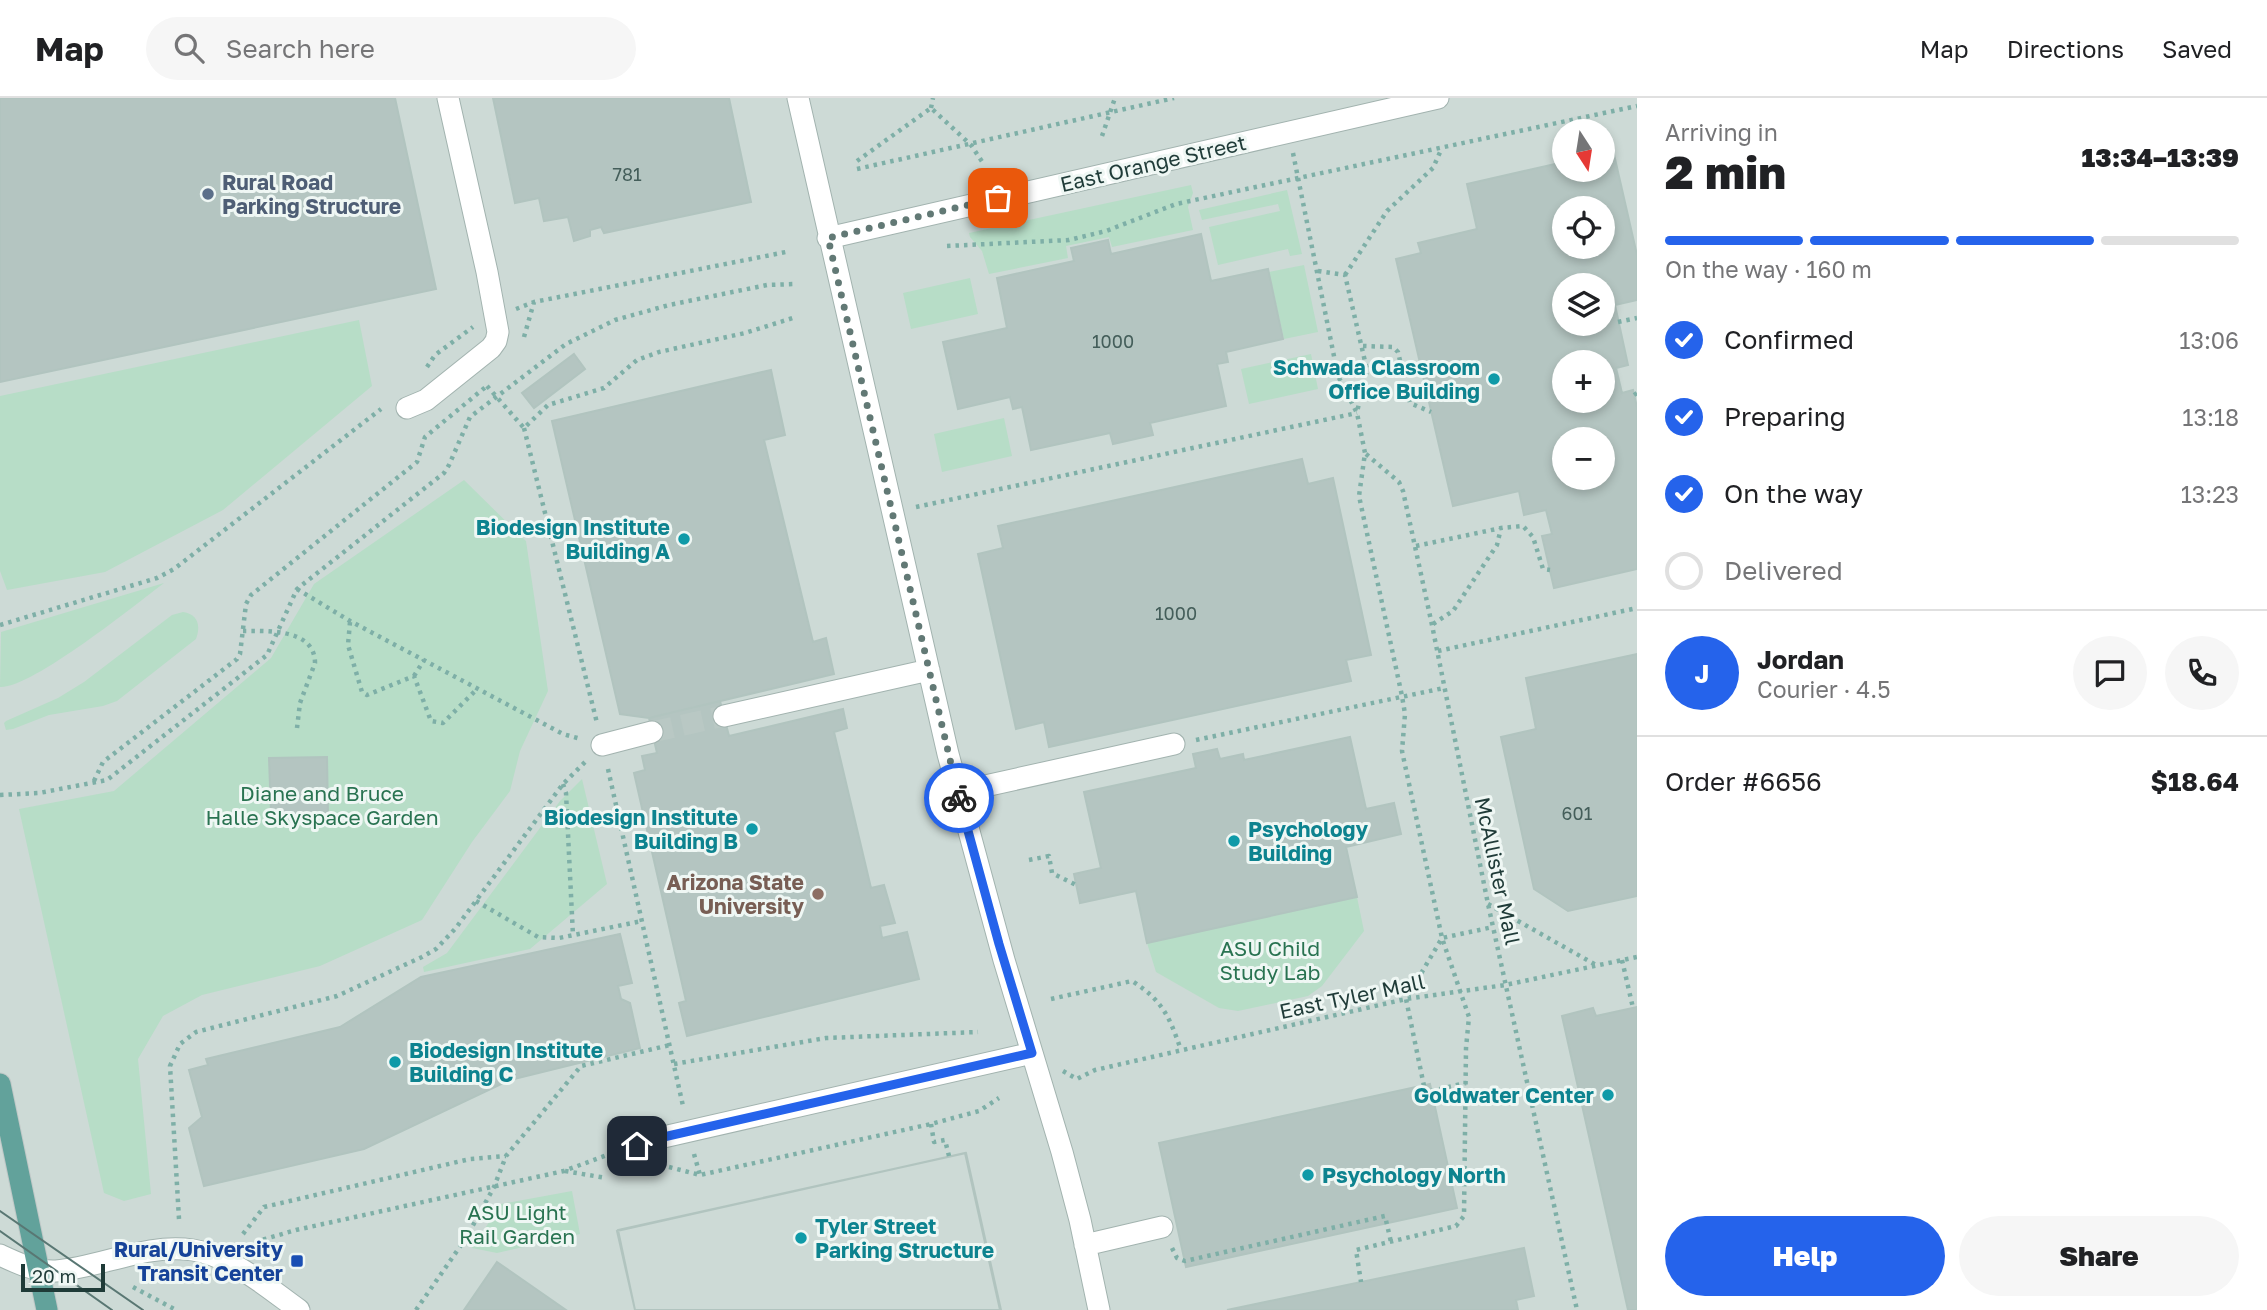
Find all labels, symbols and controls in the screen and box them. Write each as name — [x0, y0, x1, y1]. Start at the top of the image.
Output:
search box — [146, 17, 636, 80]
text: Map — [35, 29, 104, 68]
icon: search — [170, 29, 208, 67]
text: Search here — [226, 33, 375, 64]
text: Map — [1920, 34, 1969, 63]
text: Directions — [2007, 34, 2124, 63]
text: Saved — [2162, 34, 2232, 63]
text: Arriving in — [1665, 118, 1778, 146]
north arrow — [1552, 119, 1615, 182]
map controls — [1552, 119, 1615, 490]
street label: East Orange Street — [1057, 129, 1249, 197]
text: 13:34–13:39 — [2082, 142, 2239, 173]
text: 2 min — [1665, 144, 1786, 199]
house number: 781 — [612, 163, 642, 185]
pin — [968, 168, 1028, 228]
place label: Rural Road Parking Structure — [222, 169, 401, 219]
icon: bag — [979, 179, 1017, 217]
marker: Rural Road Parking Structure — [200, 186, 216, 202]
button: locate — [1552, 196, 1615, 259]
text: On the way · 160 m — [1665, 255, 1872, 283]
button: layers — [1552, 273, 1615, 336]
icon: check — [1665, 321, 1703, 359]
text: Confirmed — [1724, 324, 1854, 355]
text: 13:06 — [2179, 326, 2239, 354]
house number: 1000 — [1092, 330, 1134, 352]
button: + — [1552, 350, 1615, 413]
place label: Schwada Classroom Office Building — [1273, 354, 1480, 404]
marker: Schwada Classroom Office Building — [1486, 371, 1502, 387]
icon: check — [1665, 398, 1703, 436]
text: Preparing — [1724, 401, 1846, 432]
text: 13:18 — [2182, 403, 2239, 431]
button: − — [1552, 427, 1615, 490]
icon: check — [1665, 475, 1703, 513]
text: On the way — [1724, 478, 1863, 509]
text: 13:23 — [2181, 480, 2239, 508]
place label: Biodesign Institute Building A — [476, 514, 670, 564]
marker: Biodesign Institute Building A — [676, 531, 692, 547]
text: Delivered — [1724, 555, 1843, 586]
house number: 1000 — [1155, 602, 1197, 624]
button: chat — [2073, 636, 2147, 710]
button: phone — [2165, 636, 2239, 710]
text: Jordan — [1757, 644, 1844, 675]
text: J — [1695, 658, 1709, 689]
text: Courier · 4.5 — [1757, 675, 1890, 703]
courier — [924, 763, 994, 833]
text: Order #6656 — [1665, 766, 1822, 797]
text: $18.64 — [2150, 766, 2239, 797]
icon: bike — [940, 779, 978, 817]
park label: Diane and Bruce Halle Skyspace Garden — [205, 780, 439, 830]
street label: McAllister Mall — [1470, 795, 1526, 947]
house number: 601 — [1562, 802, 1593, 824]
place label: Biodesign Institute Building B — [544, 804, 738, 854]
place label: Psychology Building — [1248, 816, 1369, 866]
marker: Biodesign Institute Building B — [744, 821, 760, 837]
marker: Psychology Building — [1226, 833, 1242, 849]
place label: Arizona State University — [667, 869, 804, 919]
marker: Arizona State University — [810, 886, 826, 902]
park label: ASU Child Study Lab — [1219, 935, 1321, 985]
street label: East Tyler Mall — [1277, 968, 1427, 1024]
place label: Biodesign Institute Building C — [409, 1037, 603, 1087]
marker: Biodesign Institute Building C — [387, 1054, 403, 1070]
place label: Goldwater Center — [1414, 1082, 1594, 1108]
marker: Goldwater Center — [1600, 1087, 1616, 1103]
pin — [607, 1116, 667, 1176]
icon: home — [618, 1127, 656, 1165]
place label: Psychology North — [1322, 1162, 1506, 1188]
marker: Psychology North — [1300, 1167, 1316, 1183]
park label: ASU Light Rail Garden — [459, 1199, 575, 1249]
place label: Tyler Street Parking Structure — [815, 1213, 994, 1263]
button: Help — [1665, 1216, 1945, 1296]
button: Share — [1959, 1216, 2239, 1296]
marker: Tyler Street Parking Structure — [793, 1230, 809, 1246]
place label: Rural/University Transit Center — [114, 1236, 283, 1286]
marker: Rural/University Transit Center — [289, 1253, 305, 1269]
scale bar — [21, 1261, 105, 1293]
text: 20 m — [32, 1264, 76, 1287]

